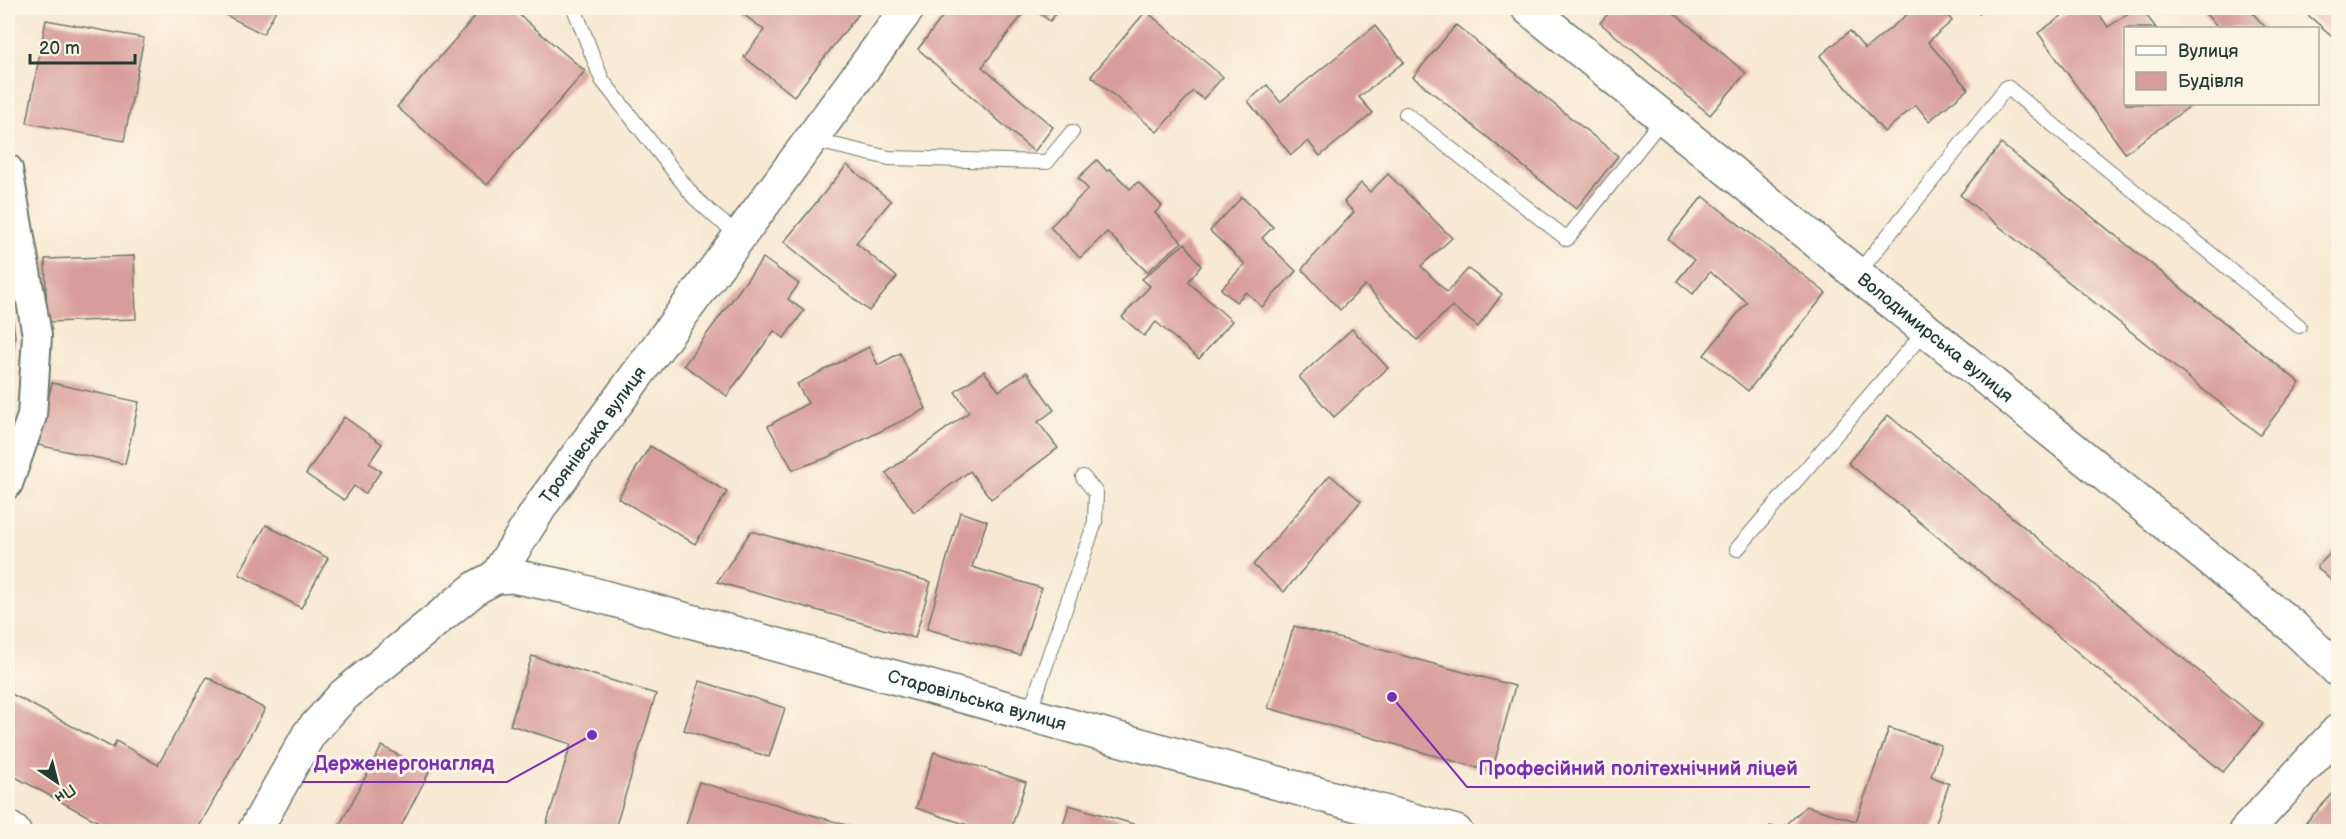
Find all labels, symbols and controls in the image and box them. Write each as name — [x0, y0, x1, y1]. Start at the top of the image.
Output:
scale bar — [30, 27, 135, 65]
legend — [2124, 27, 2319, 105]
text: 20 m — [39, 38, 80, 59]
text: Вулиця — [2178, 41, 2239, 62]
text: Будівля — [2178, 71, 2244, 92]
street label: Володимирська вулиця — [1853, 269, 2017, 407]
street label: Троянівська вулиця — [536, 363, 651, 508]
street label: Старовільська вулиця — [885, 666, 1069, 735]
callout: Держенергонагляд — [302, 744, 507, 782]
callout: Професійний політехнічний ліцей — [1467, 749, 1810, 787]
north arrow — [27, 752, 87, 812]
text: Держенергонагляд — [314, 752, 494, 776]
text: Професійний політехнічний ліцей — [1478, 757, 1798, 781]
text: Пн — [51, 779, 79, 807]

